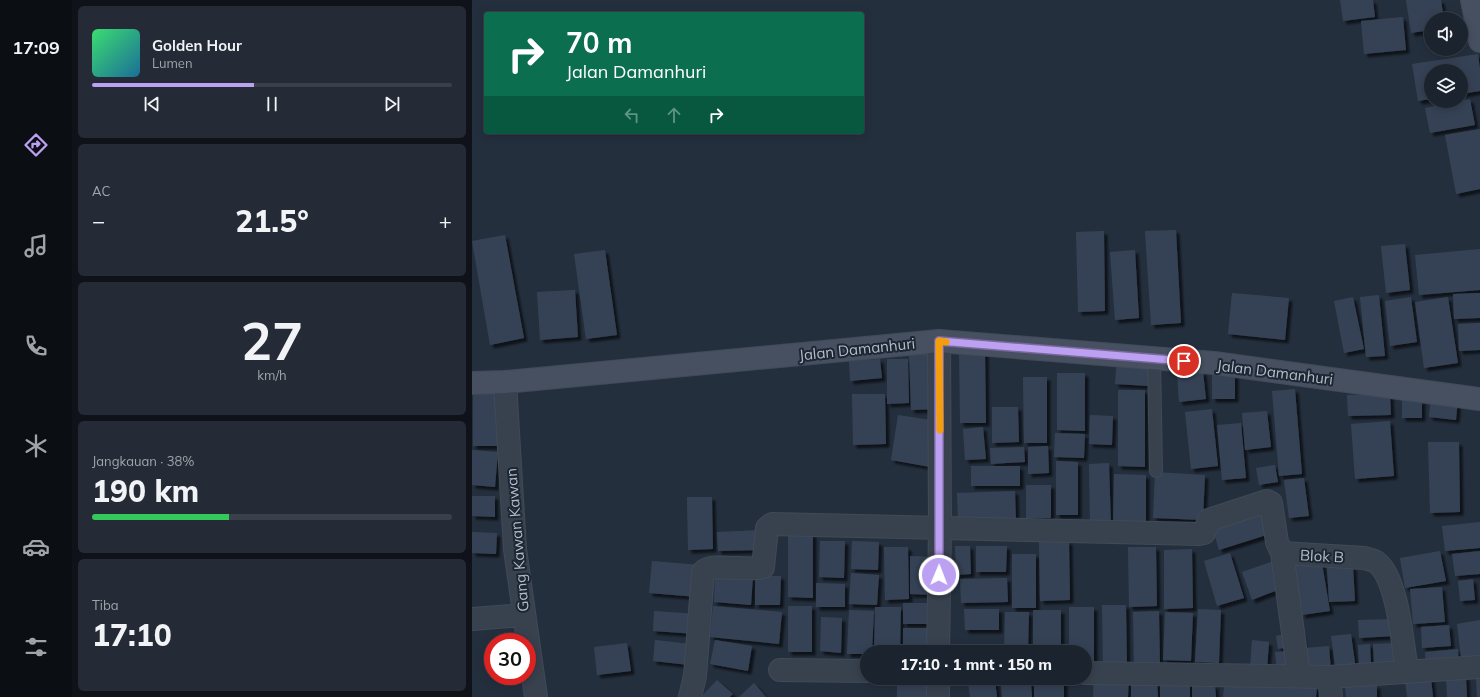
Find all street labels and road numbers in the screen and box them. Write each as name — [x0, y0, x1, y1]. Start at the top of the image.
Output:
street label: Jalan Damanhuri — [798, 333, 916, 365]
street label: Jalan Damanhuri — [1216, 355, 1334, 389]
street label: Gang Kawan Kawan — [501, 468, 533, 612]
street label: Blok B — [1299, 545, 1345, 567]

